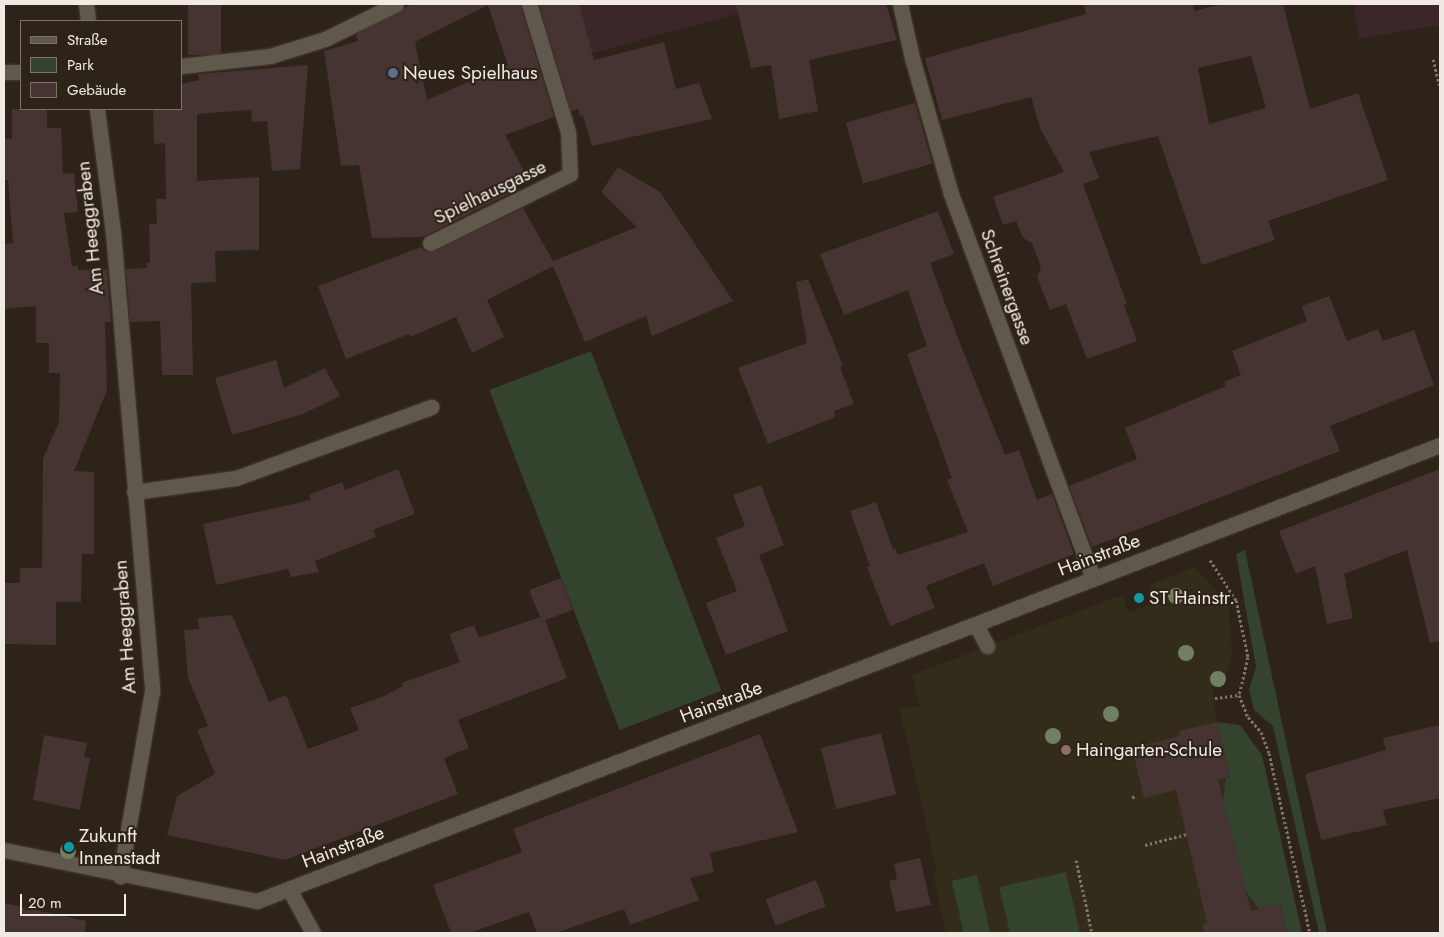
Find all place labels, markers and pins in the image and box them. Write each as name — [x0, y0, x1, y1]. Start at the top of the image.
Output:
place label: Neues Spielhaus — [403, 62, 538, 84]
marker: Neues Spielhaus — [387, 67, 399, 79]
place label: ST Hainstr. — [1149, 587, 1235, 609]
marker: ST Hainstr. — [1133, 592, 1145, 604]
place label: Haingarten-Schule — [1076, 739, 1222, 761]
marker: Haingarten-Schule — [1060, 744, 1072, 756]
place label: Zukunft Innenstadt — [79, 825, 160, 869]
marker: Zukunft Innenstadt — [63, 841, 75, 853]

